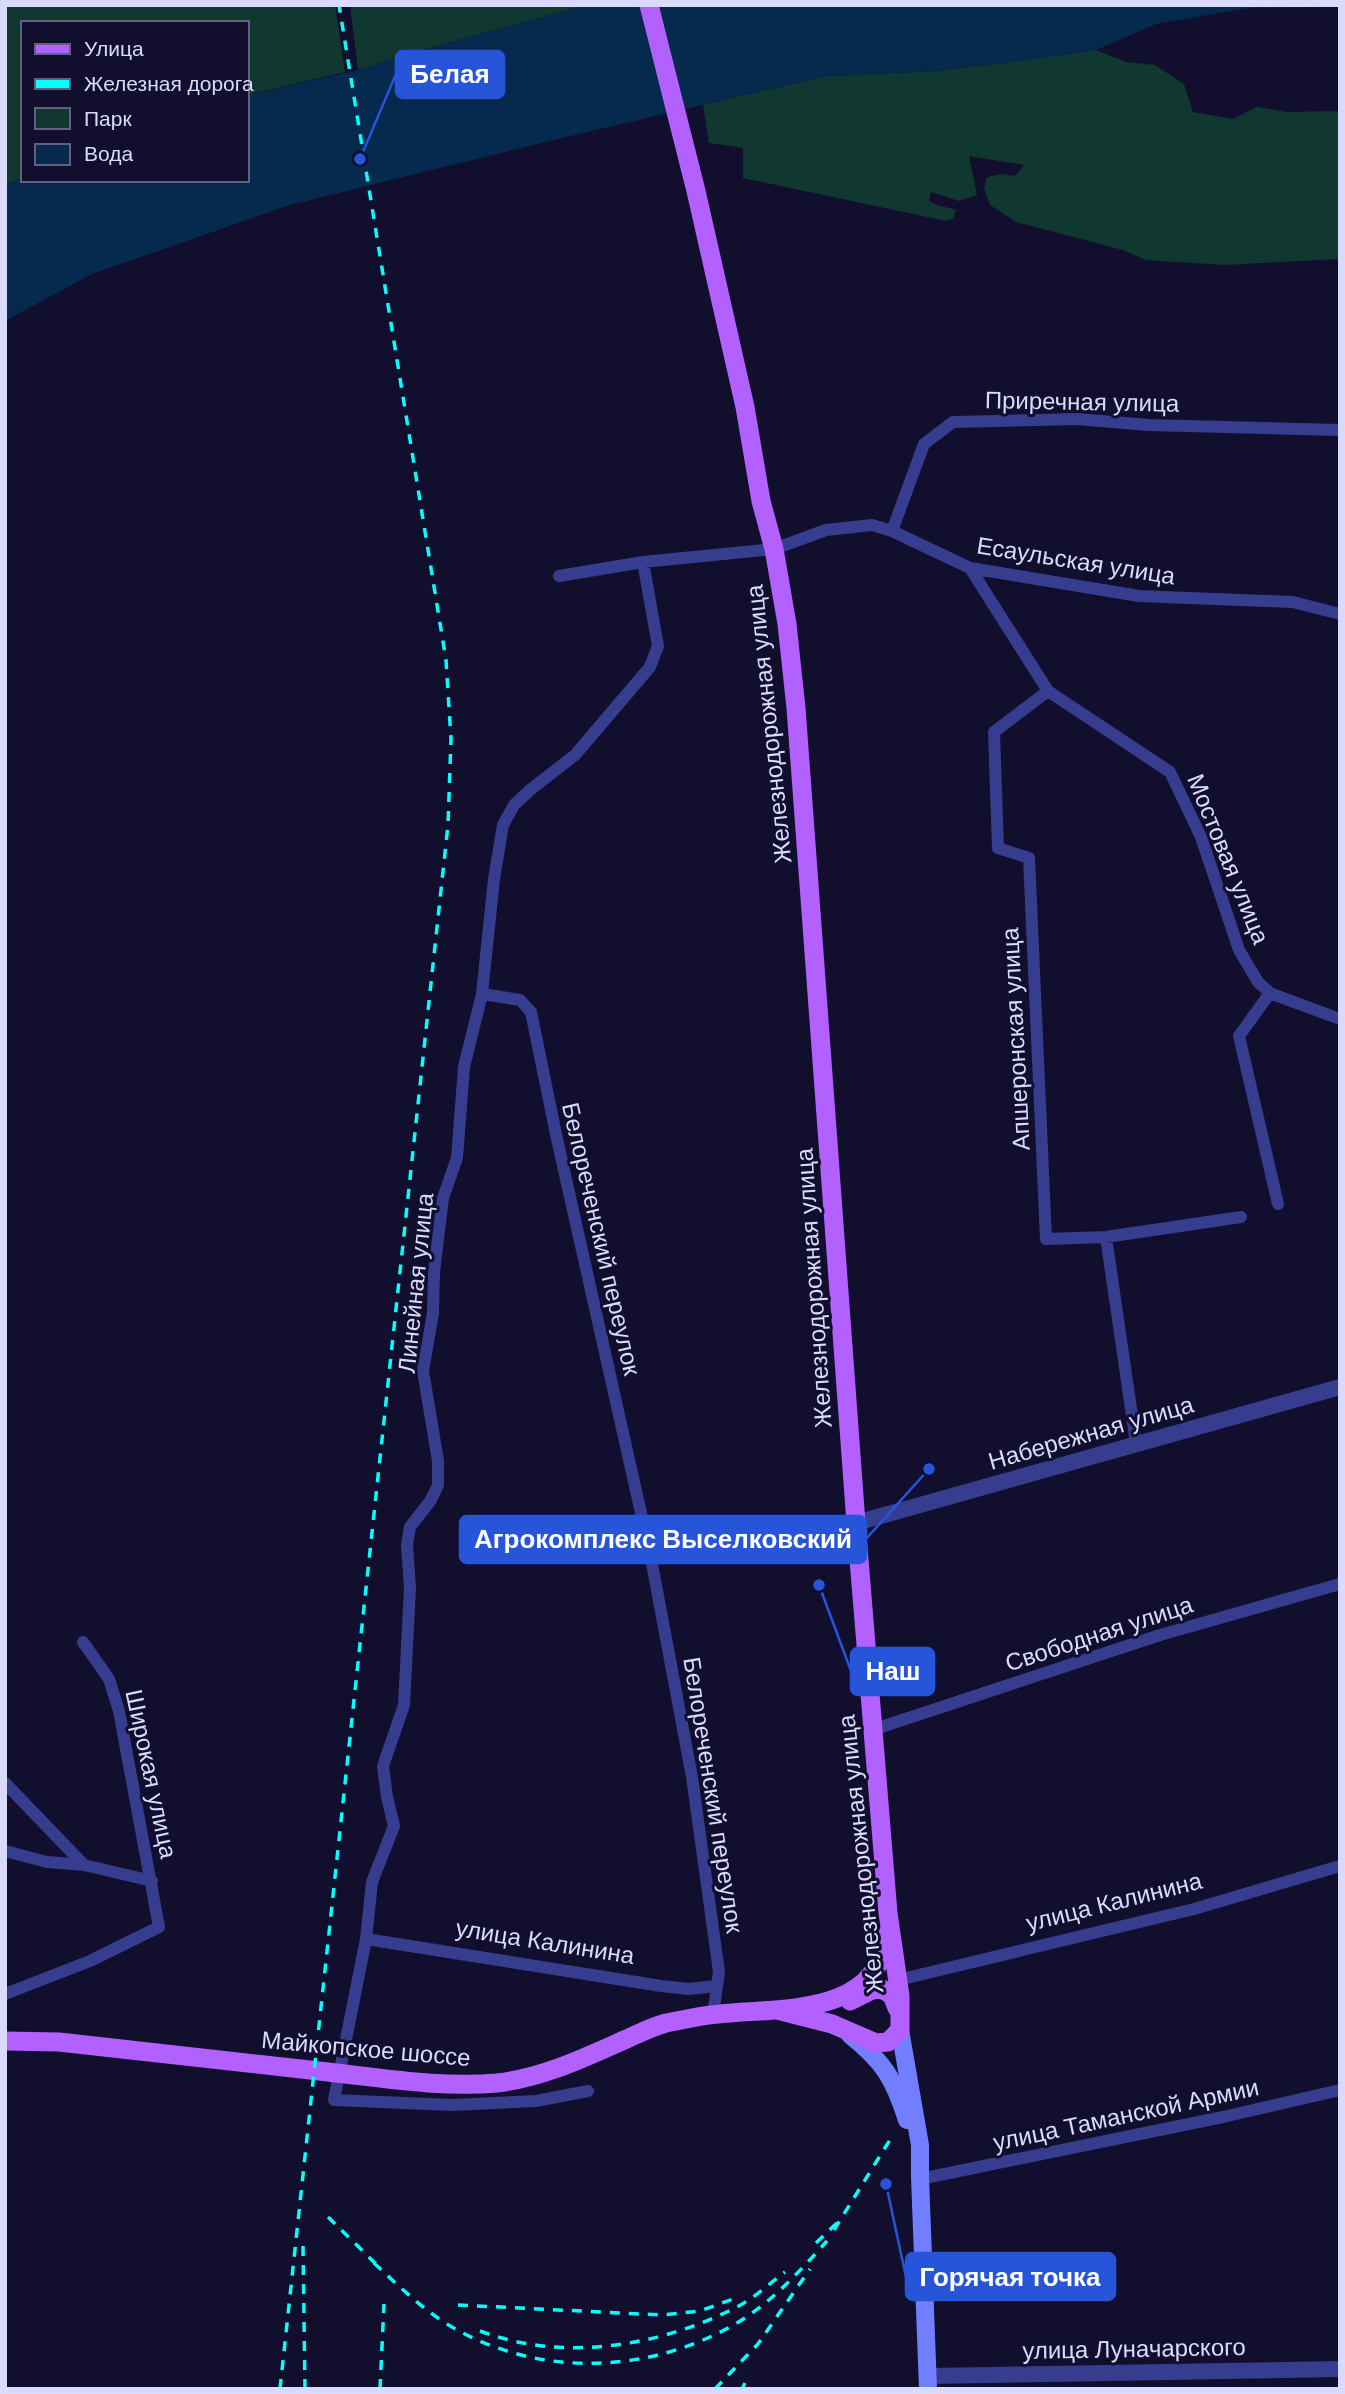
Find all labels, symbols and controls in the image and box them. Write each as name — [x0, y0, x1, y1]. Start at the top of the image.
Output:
legend — [21, 21, 248, 182]
text: Улица — [84, 35, 144, 63]
callout: Белая — [396, 51, 504, 98]
text: Белая — [410, 57, 490, 91]
text: Железная дорога — [84, 70, 254, 98]
text: Парк — [84, 105, 132, 133]
text: Вода — [84, 140, 133, 168]
street label: Приречная улица — [985, 384, 1180, 419]
street label: Есаульская улица — [975, 530, 1178, 592]
street label: Железнодорожная улица — [738, 583, 799, 865]
street label: Мостовая улица — [1180, 769, 1277, 949]
street label: Апшеронская улица — [994, 926, 1037, 1151]
street label: Белореченский переулок — [555, 1099, 648, 1379]
street label: Железнодорожная улица — [788, 1147, 839, 1429]
street label: Линейная улица — [391, 1191, 440, 1375]
street label: Набережная улица — [985, 1388, 1198, 1477]
callout: Агрокомплекс Выселковский — [460, 1516, 866, 1563]
text: Агрокомплекс Выселковский — [474, 1522, 852, 1556]
street label: Свободная улица — [1001, 1588, 1197, 1679]
callout: Наш — [851, 1648, 934, 1695]
text: Наш — [866, 1654, 920, 1688]
street label: Белореченский переулок — [676, 1655, 751, 1936]
street label: Широкая улица — [118, 1687, 185, 1862]
street label: Железнодорожная улица — [830, 1713, 891, 1995]
street label: улица Калинина — [1023, 1865, 1206, 1938]
street label: улица Калинина — [454, 1912, 637, 1971]
street label: Майкопское шоссе — [260, 2024, 472, 2073]
street label: улица Таманской Армии — [990, 2071, 1262, 2158]
callout: Горячая точка — [906, 2253, 1115, 2300]
text: Горячая точка — [919, 2260, 1101, 2294]
street label: улица Луначарского — [1022, 2331, 1246, 2366]

